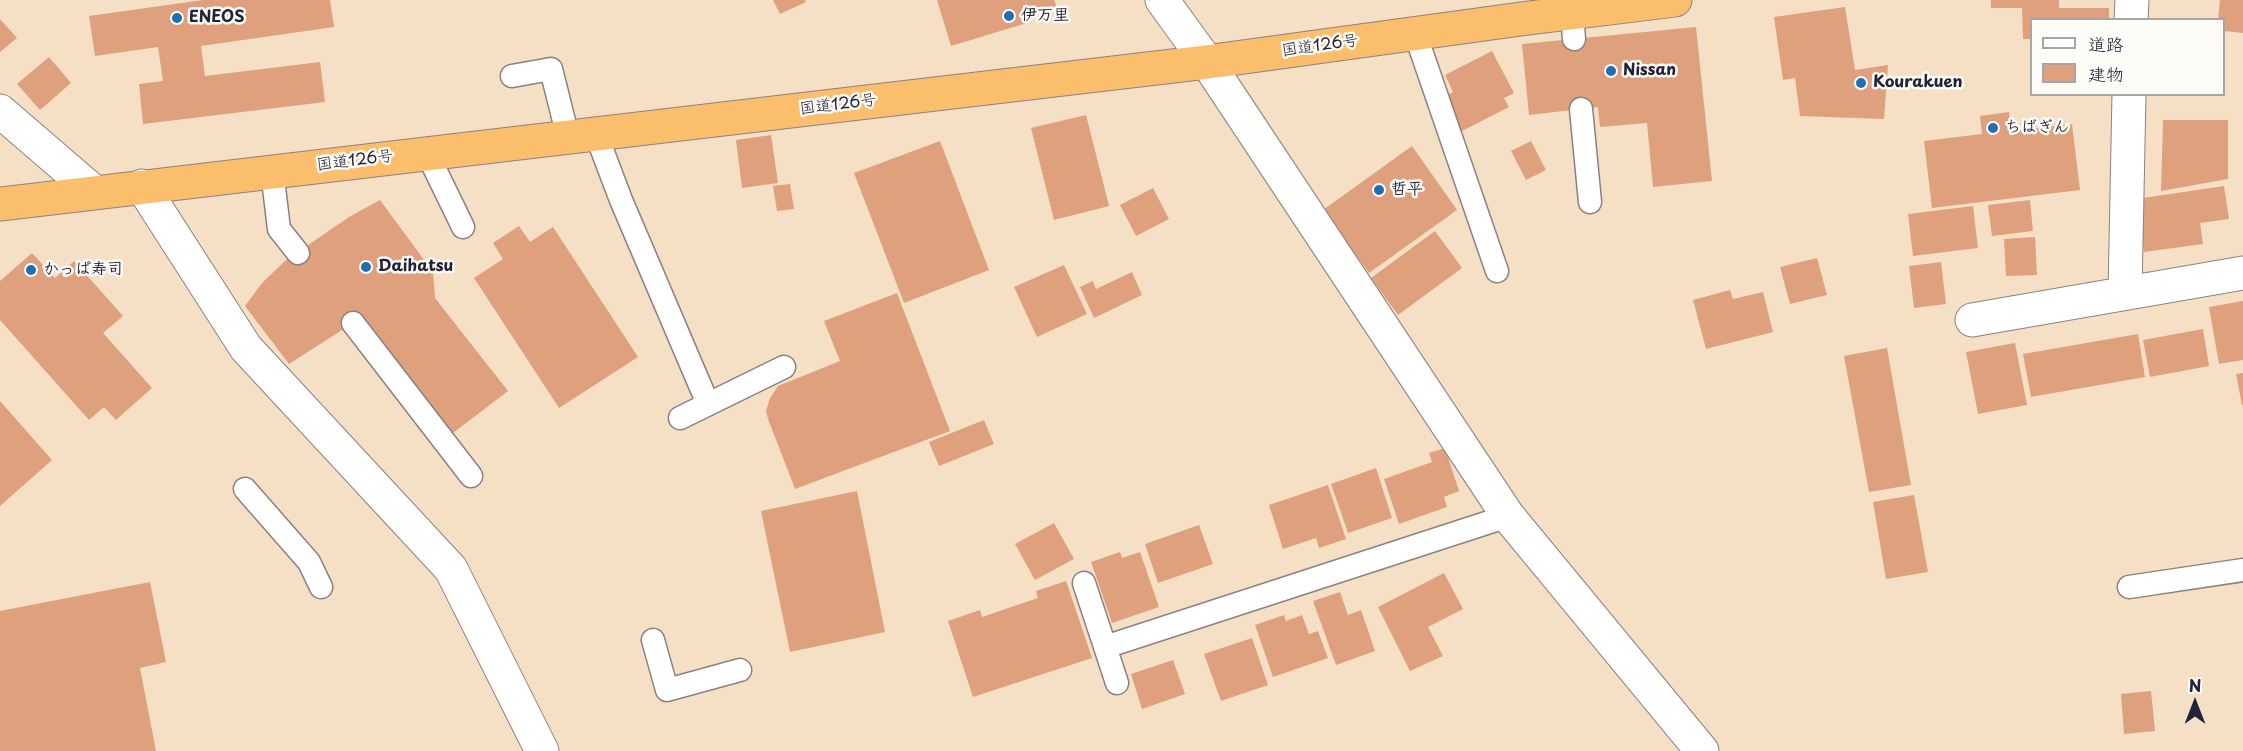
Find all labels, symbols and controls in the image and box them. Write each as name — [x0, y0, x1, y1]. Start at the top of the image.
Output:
place label: 伊万里 — [1021, 6, 1069, 26]
place label: ENEOS — [189, 8, 244, 28]
marker: 伊万里 — [1002, 9, 1016, 23]
marker: ENEOS — [170, 11, 184, 25]
legend — [2030, 18, 2225, 96]
text: 道路 — [2088, 30, 2124, 57]
street label: 国道126号 — [1280, 31, 1360, 61]
text: 建物 — [2088, 60, 2124, 87]
place label: Nissan — [1623, 61, 1676, 81]
marker: Nissan — [1604, 64, 1618, 78]
place label: Kourakuen — [1873, 73, 1963, 93]
marker: Kourakuen — [1854, 76, 1868, 90]
street label: 国道126号 — [799, 91, 877, 119]
place label: ちばぎん — [2005, 118, 2069, 138]
marker: ちばぎん — [1986, 121, 2000, 135]
street label: 国道126号 — [316, 147, 394, 175]
place label: 哲平 — [1391, 180, 1423, 200]
marker: 哲平 — [1372, 183, 1386, 197]
place label: Daihatsu — [378, 257, 453, 277]
place label: かっぱ寿司 — [43, 260, 123, 280]
marker: Daihatsu — [359, 260, 373, 274]
marker: かっぱ寿司 — [24, 263, 38, 277]
north arrow — [2165, 673, 2225, 733]
text: N — [2189, 673, 2201, 697]

